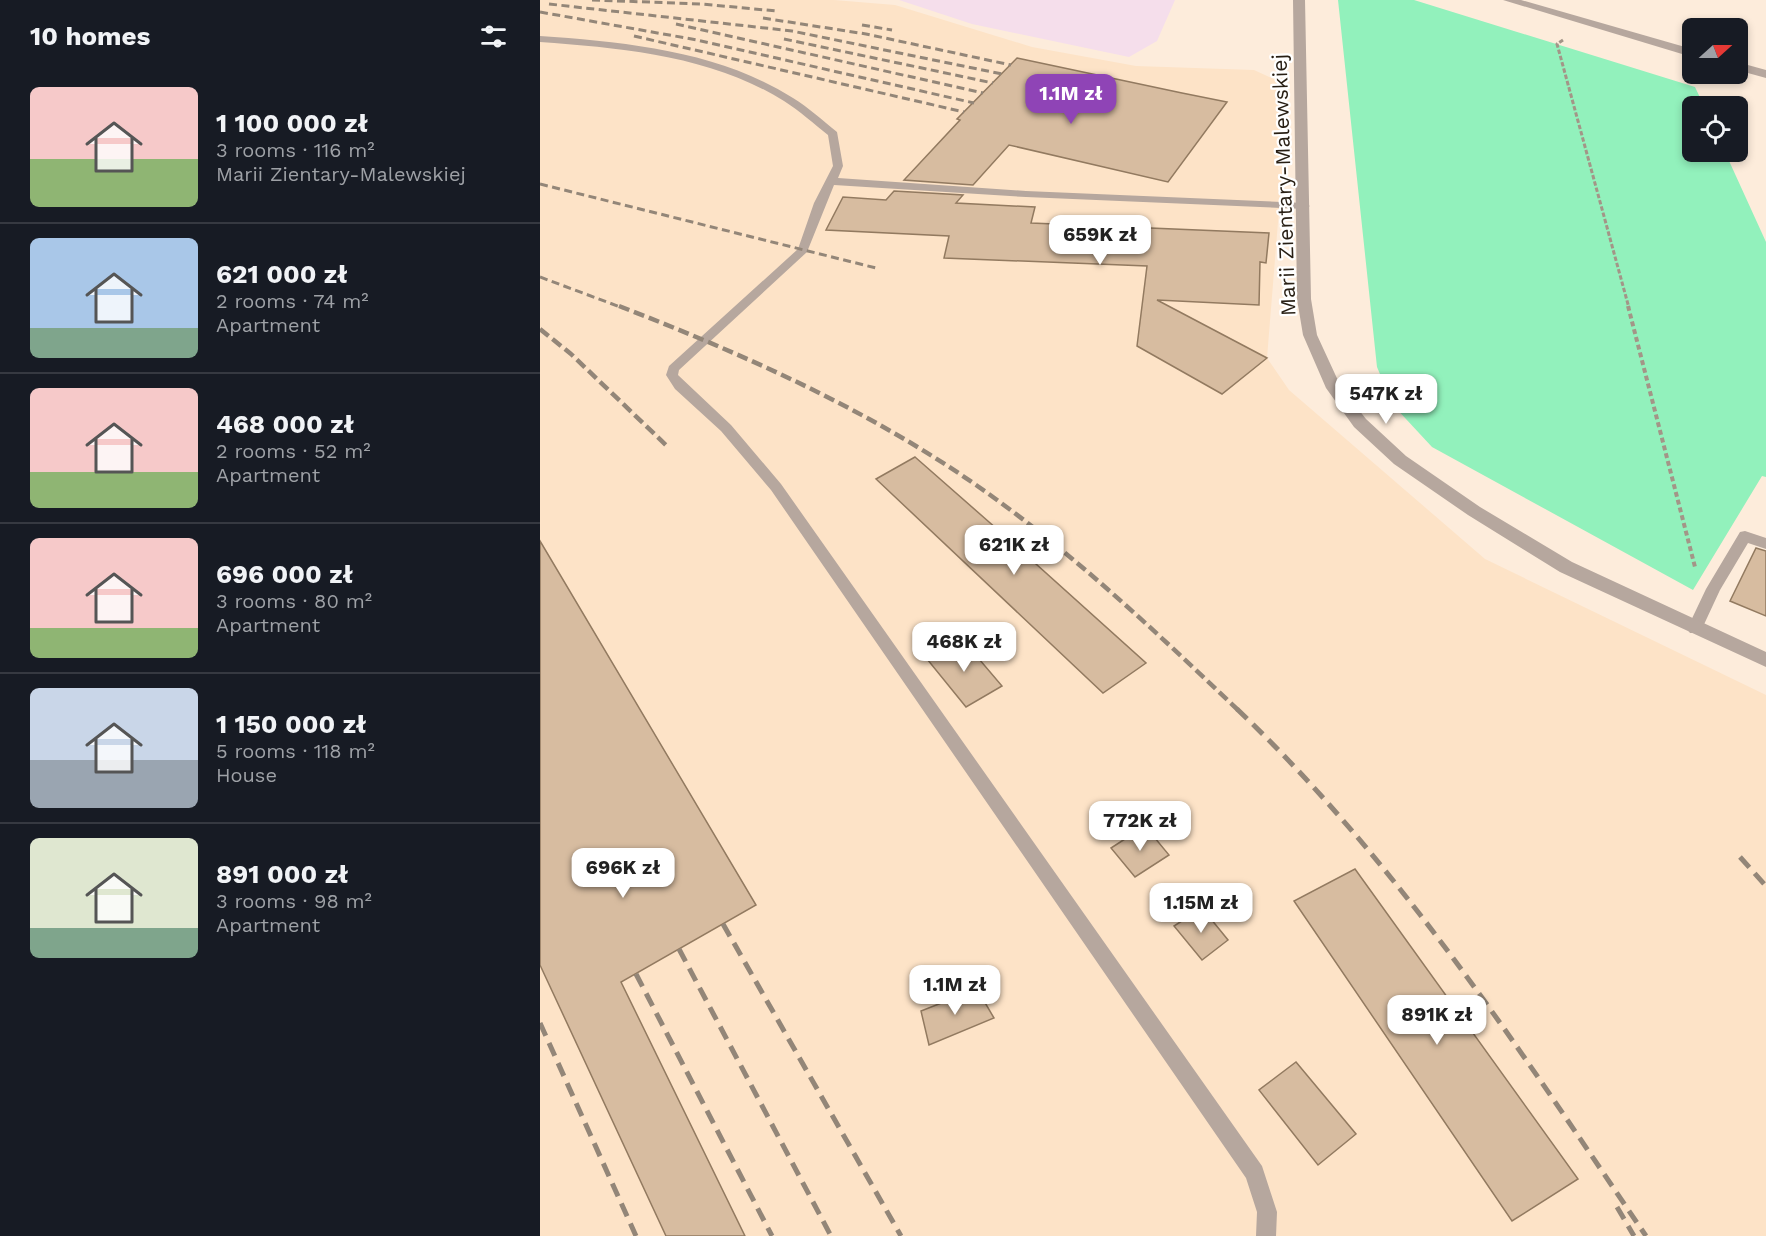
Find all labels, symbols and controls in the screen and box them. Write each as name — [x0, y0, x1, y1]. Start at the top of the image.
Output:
north arrow — [1682, 18, 1748, 84]
map controls — [1682, 18, 1748, 162]
icon: filters — [477, 20, 510, 53]
text: 10 homes — [30, 21, 150, 51]
street label: Marii Zientary-Malewskiej — [1266, 54, 1301, 316]
pin: 1.1M zł — [1016, 74, 1126, 125]
text: 1.1M zł — [1039, 81, 1103, 105]
button: locate — [1682, 96, 1748, 162]
text: 1 100 000 zł — [216, 108, 368, 138]
icon: home — [78, 111, 150, 183]
text: 3 rooms · 116 m² — [216, 138, 375, 162]
text: Marii Zientary-Malewskiej — [216, 162, 466, 186]
pin: 659K zł — [1045, 215, 1155, 266]
text: 659K zł — [1063, 222, 1137, 246]
text: 621 000 zł — [216, 259, 348, 289]
icon: home — [78, 262, 150, 334]
text: 2 rooms · 74 m² — [216, 289, 369, 313]
text: Apartment — [216, 313, 320, 337]
pin: 547K zł — [1331, 374, 1441, 425]
text: 547K zł — [1349, 381, 1423, 405]
text: 468 000 zł — [216, 409, 354, 439]
icon: home — [78, 412, 150, 484]
text: 2 rooms · 52 m² — [216, 439, 371, 463]
text: Apartment — [216, 463, 320, 487]
pin: 621K zł — [959, 525, 1069, 576]
text: 621K zł — [979, 532, 1049, 556]
text: 696 000 zł — [216, 559, 353, 589]
icon: home — [78, 562, 150, 634]
text: 3 rooms · 80 m² — [216, 589, 372, 613]
text: Apartment — [216, 613, 320, 637]
pin: 468K zł — [909, 622, 1019, 673]
text: 468K zł — [926, 629, 1002, 653]
text: 1 150 000 zł — [216, 709, 366, 739]
icon: home — [78, 712, 150, 784]
text: 5 rooms · 118 m² — [216, 739, 375, 763]
text: House — [216, 763, 277, 787]
pin: 772K zł — [1085, 801, 1195, 852]
text: 772K zł — [1103, 808, 1177, 832]
pin: 696K zł — [568, 848, 678, 899]
text: 696K zł — [586, 855, 660, 879]
text: 891 000 zł — [216, 859, 348, 889]
icon: home — [78, 862, 150, 934]
pin: 1.15M zł — [1139, 883, 1263, 934]
text: 3 rooms · 98 m² — [216, 889, 372, 913]
text: 1.15M zł — [1164, 890, 1238, 914]
text: Apartment — [216, 913, 320, 937]
pin: 1.1M zł — [900, 965, 1010, 1016]
text: 1.1M zł — [923, 972, 987, 996]
pin: 891K zł — [1382, 995, 1492, 1046]
text: 891K zł — [1401, 1002, 1473, 1026]

